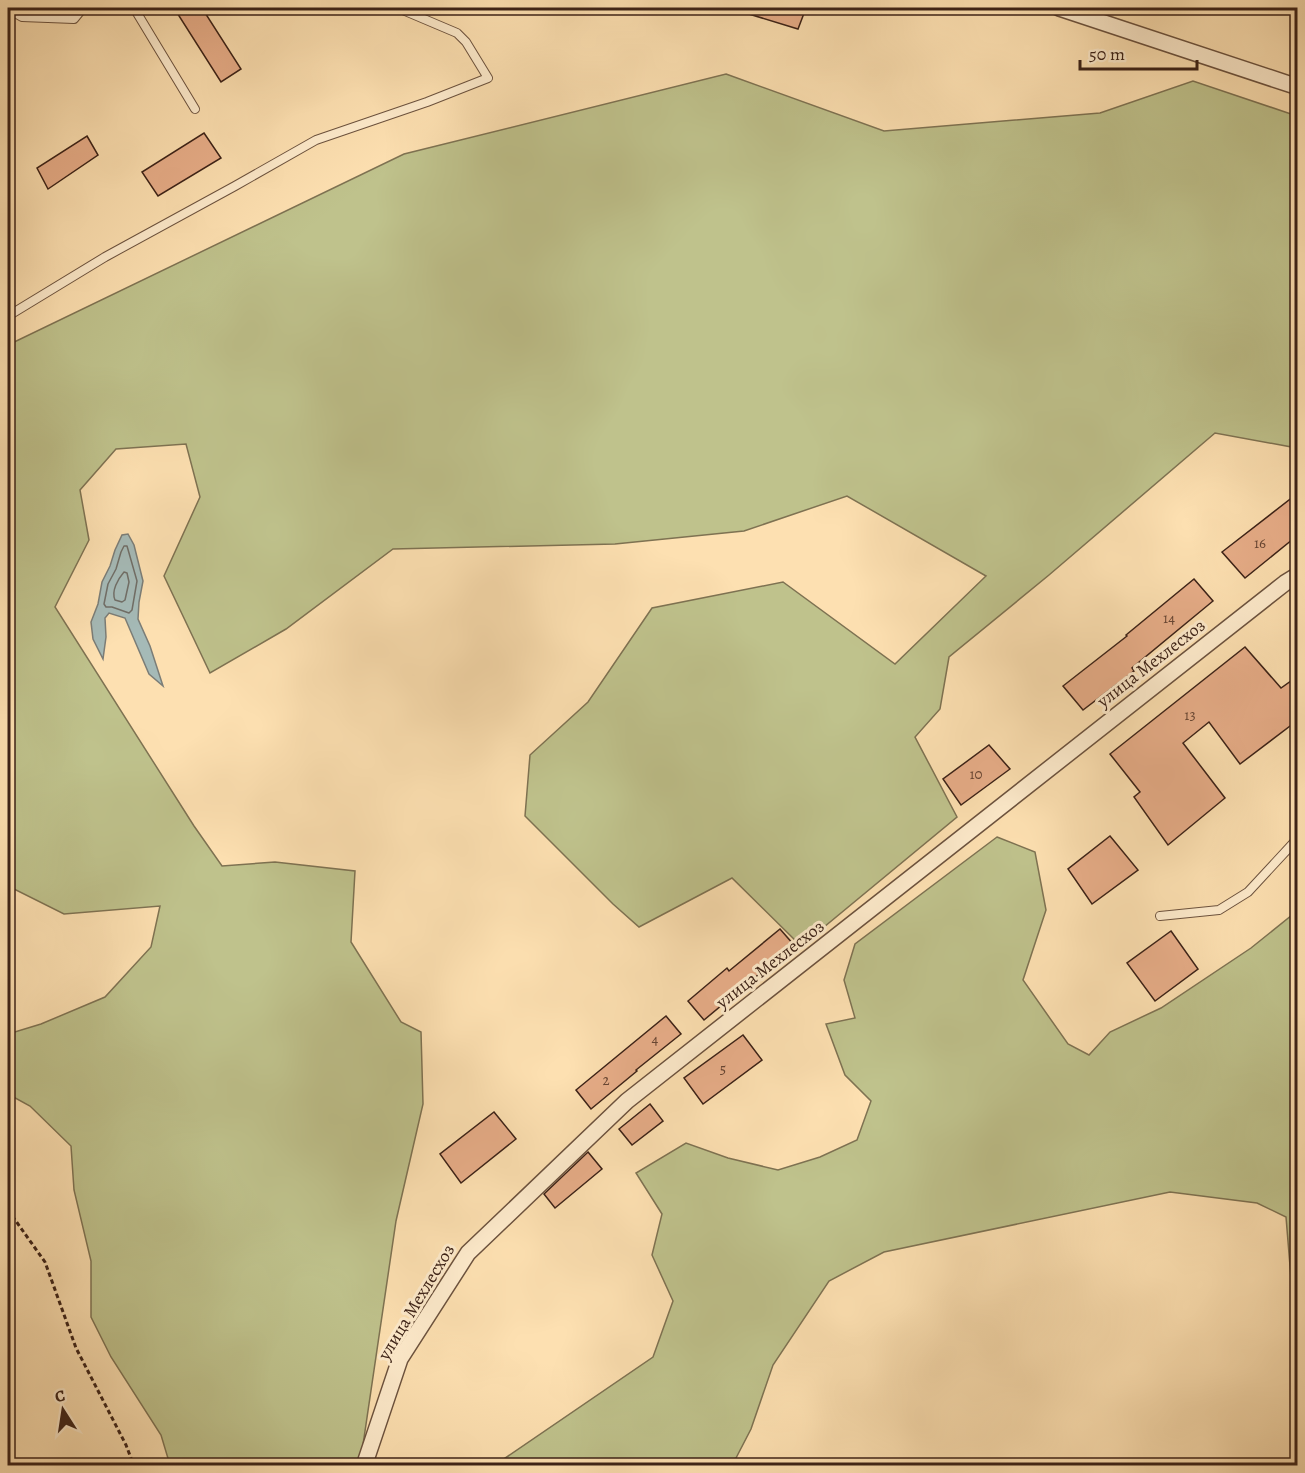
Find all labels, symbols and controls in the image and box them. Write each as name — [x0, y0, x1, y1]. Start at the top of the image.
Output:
scale bar — [1080, 33, 1197, 71]
text: 50 m — [1089, 42, 1125, 66]
house number: 16 — [1254, 533, 1266, 553]
house number: 14 — [1163, 608, 1175, 628]
street label: улица Мехлесхоз — [1091, 613, 1210, 713]
house number: 13 — [1184, 705, 1196, 725]
house number: 10 — [969, 764, 983, 784]
street label: улица Мехлесхоз — [710, 914, 829, 1014]
house number: 4 — [652, 1029, 659, 1049]
house number: 5 — [720, 1059, 726, 1079]
house number: 2 — [602, 1070, 610, 1090]
street label: улица Мехлесхоз — [371, 1240, 460, 1365]
north arrow — [33, 1380, 93, 1440]
text: С — [53, 1384, 67, 1408]

